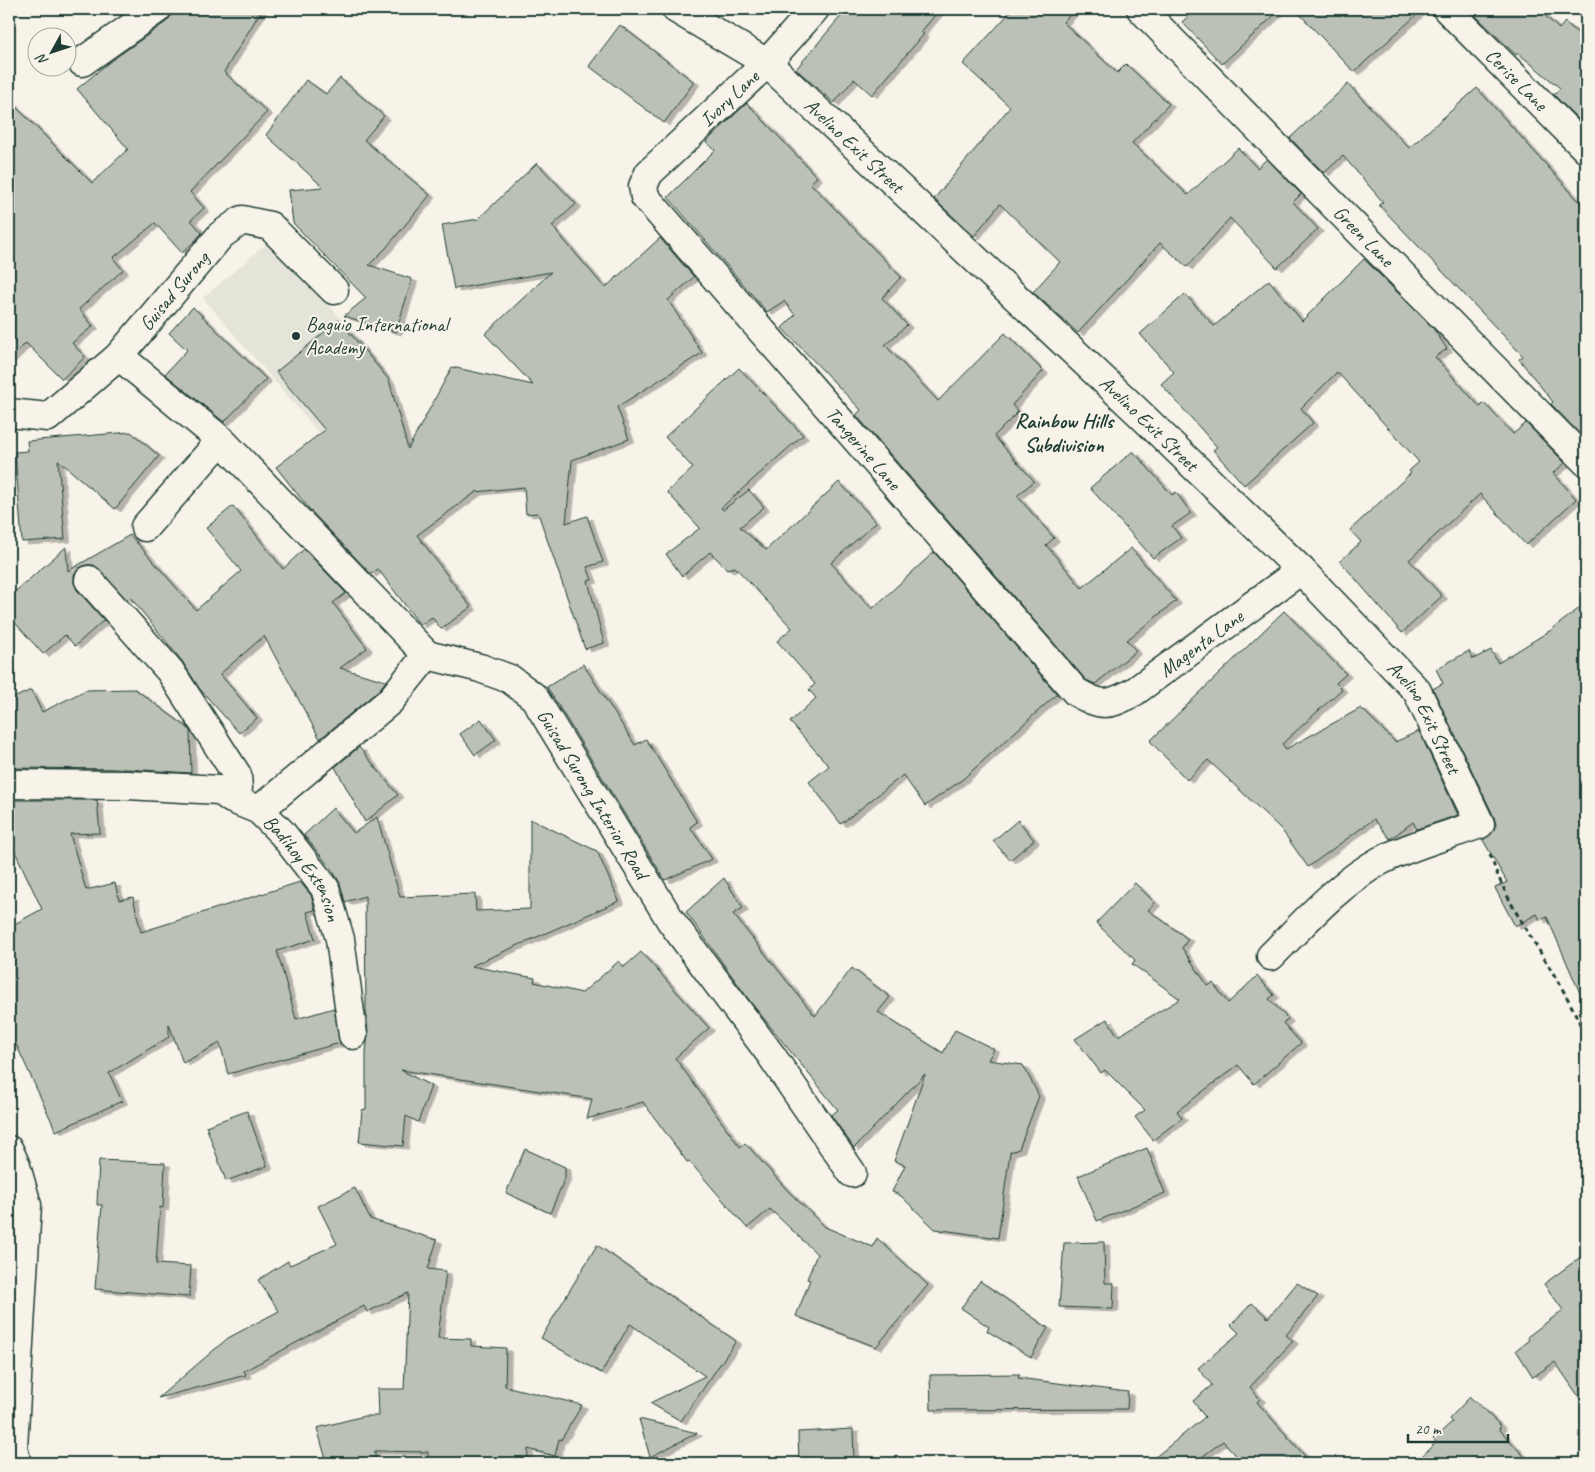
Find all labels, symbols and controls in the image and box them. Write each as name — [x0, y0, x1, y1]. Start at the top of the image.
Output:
north arrow — [28, 28, 78, 78]
street label: Cerise Lane — [1480, 43, 1554, 117]
text: N — [32, 49, 52, 69]
street label: Ivory Lane — [694, 64, 765, 132]
street label: Avelino Exit Street — [799, 93, 911, 200]
street label: Green Lane — [1328, 200, 1400, 273]
street label: Guisad Surong — [134, 245, 216, 336]
place label: Baguio International Academy — [306, 312, 451, 360]
marker: Baguio International Academy — [290, 330, 302, 342]
street label: Avelino Exit Street — [1094, 370, 1205, 478]
street label: Tangerine Lane — [820, 402, 907, 496]
district label: Rainbow Hills Subdivision — [1015, 408, 1116, 458]
street label: Magenta Lane — [1154, 603, 1250, 682]
street label: Avelino Exit Street — [1382, 656, 1467, 780]
street label: Guisad Surong Interior Road — [531, 705, 656, 886]
street label: Badihoy Extension — [258, 810, 346, 925]
scale bar — [1408, 1412, 1508, 1444]
text: 20 m — [1415, 1420, 1442, 1439]

